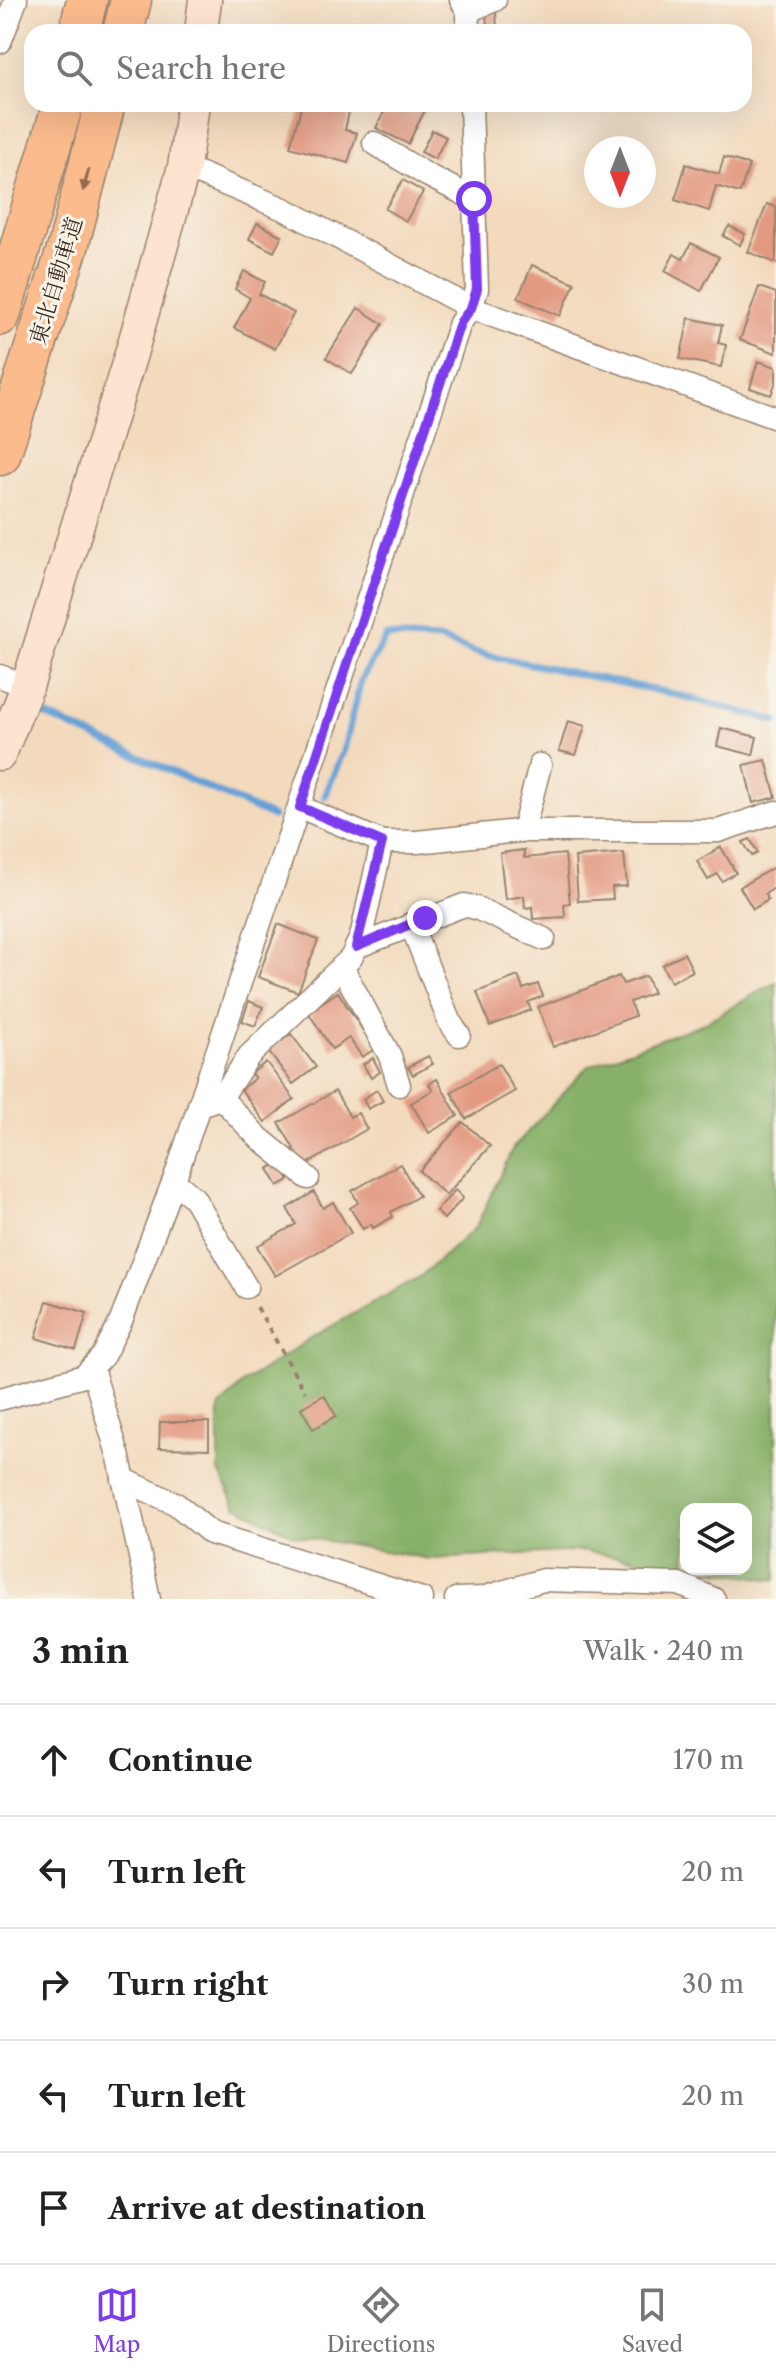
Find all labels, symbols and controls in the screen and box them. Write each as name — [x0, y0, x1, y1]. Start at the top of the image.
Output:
search box — [24, 24, 752, 112]
icon: search — [52, 46, 96, 90]
text: Search here — [116, 50, 286, 87]
north arrow — [584, 136, 656, 208]
one-way arrow — [79, 167, 91, 192]
route start — [456, 181, 492, 217]
street label: 東北自動車道 — [24, 214, 88, 348]
route end — [407, 900, 443, 936]
map controls — [680, 1503, 752, 1575]
button: layers — [680, 1503, 752, 1575]
text: 3 min — [32, 1630, 129, 1672]
text: Walk · 240 m — [583, 1635, 744, 1667]
icon: ahead — [32, 1738, 76, 1782]
text: Continue — [108, 1742, 253, 1779]
text: 170 m — [673, 1744, 744, 1776]
icon: left — [32, 1850, 76, 1894]
text: Turn left — [108, 1854, 245, 1891]
text: 20 m — [681, 1856, 744, 1888]
icon: right — [32, 1962, 76, 2006]
text: Turn right — [108, 1966, 268, 2003]
text: 30 m — [682, 1968, 744, 2000]
icon: left — [32, 2074, 76, 2118]
text: Turn left — [108, 2078, 245, 2115]
text: 20 m — [681, 2080, 744, 2112]
icon: arrive — [32, 2186, 76, 2230]
text: Arrive at destination — [108, 2190, 426, 2227]
tab: Map — [93, 2283, 140, 2358]
tab: Directions — [327, 2283, 435, 2358]
tab: Saved — [622, 2283, 683, 2358]

